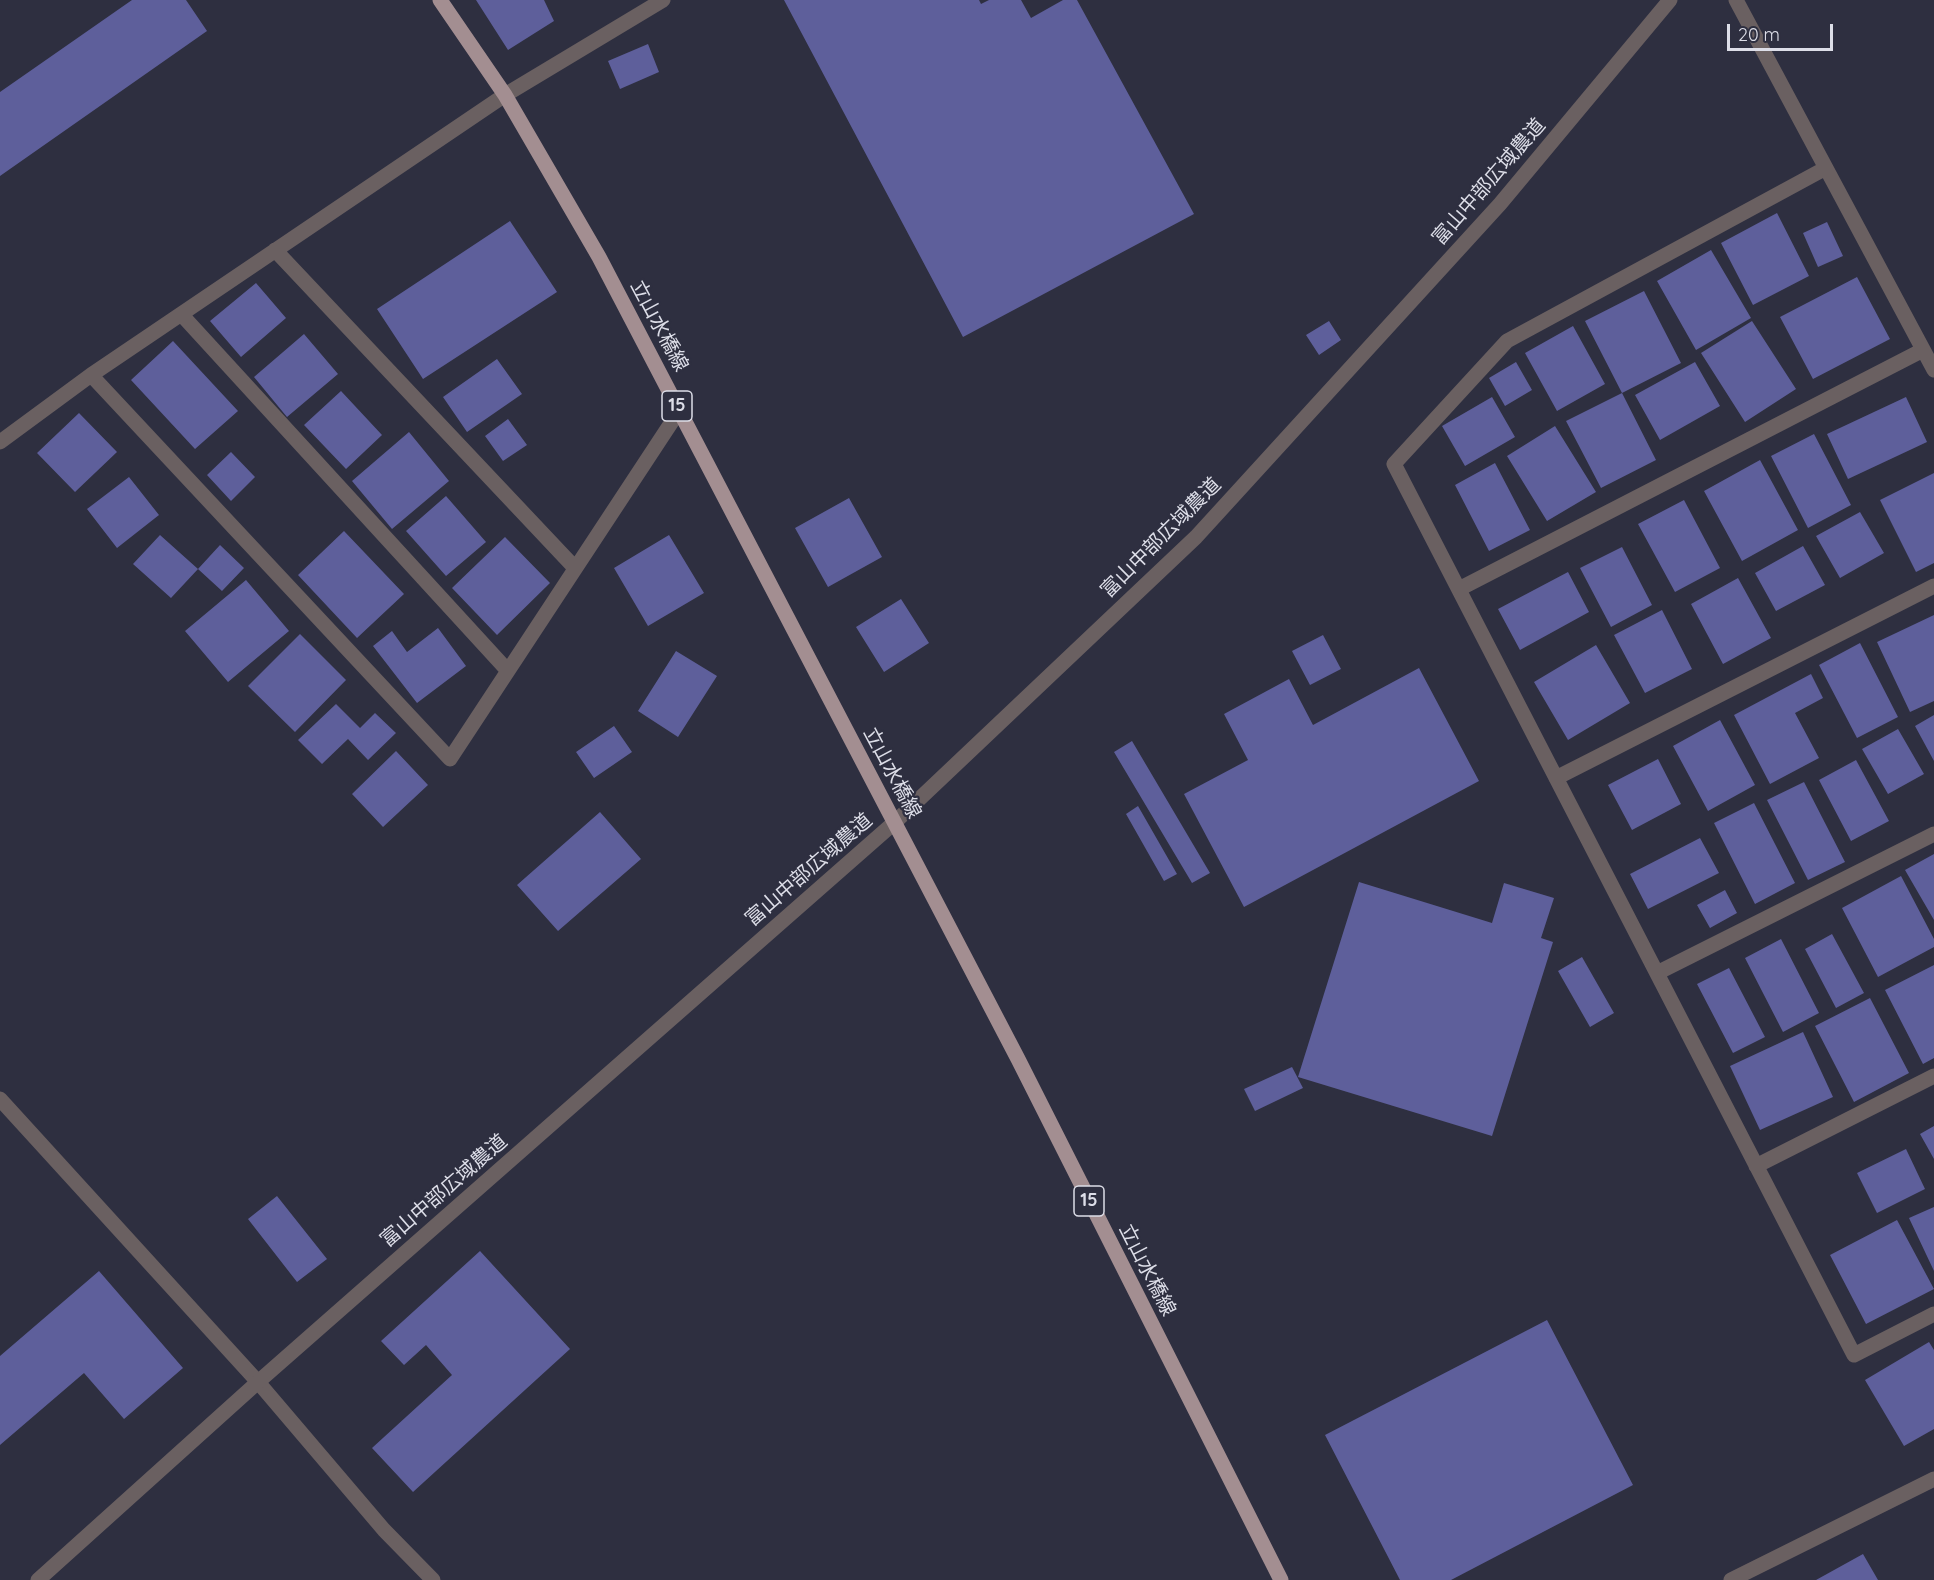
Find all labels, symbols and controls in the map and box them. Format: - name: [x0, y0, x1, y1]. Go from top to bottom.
- scale bar: [1730, 12, 1836, 50]
- text: 20 m: [1738, 23, 1780, 46]
- street label: 富山中部広域農道: [1427, 114, 1551, 250]
- street label: 立山水橋線: [625, 276, 693, 376]
- road number: 15: [662, 391, 692, 421]
- street label: 富山中部広域農道: [1096, 473, 1226, 603]
- street label: 立山水橋線: [858, 723, 926, 823]
- street label: 富山中部広域農道: [741, 808, 877, 932]
- street label: 富山中部広域農道: [376, 1129, 512, 1253]
- road number: 15: [1074, 1186, 1104, 1216]
- street label: 立山水橋線: [1114, 1220, 1180, 1320]

